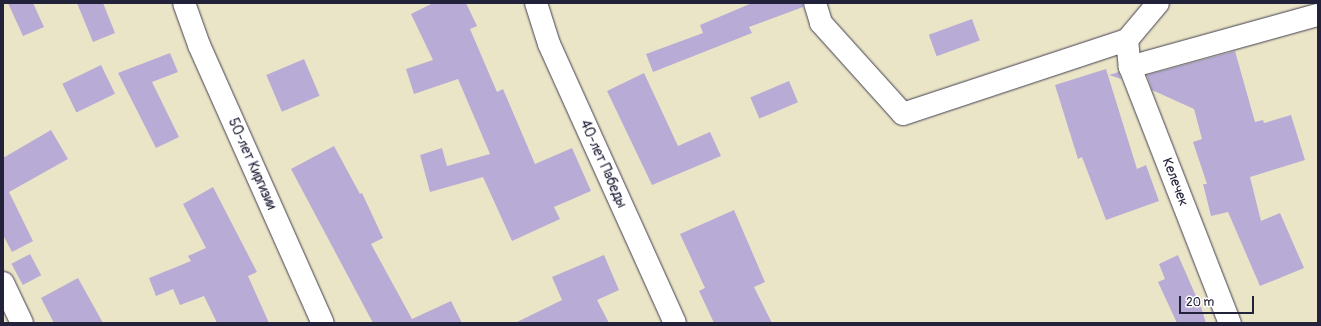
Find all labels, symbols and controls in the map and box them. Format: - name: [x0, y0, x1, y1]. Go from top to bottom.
- street label: 50-лет Киргизии: [224, 116, 280, 212]
- street label: 40-лет Пабеды: [576, 117, 630, 211]
- street label: Келечек: [1158, 155, 1192, 209]
- scale bar: [1181, 288, 1256, 314]
- text: 20 m: [1186, 295, 1214, 310]

